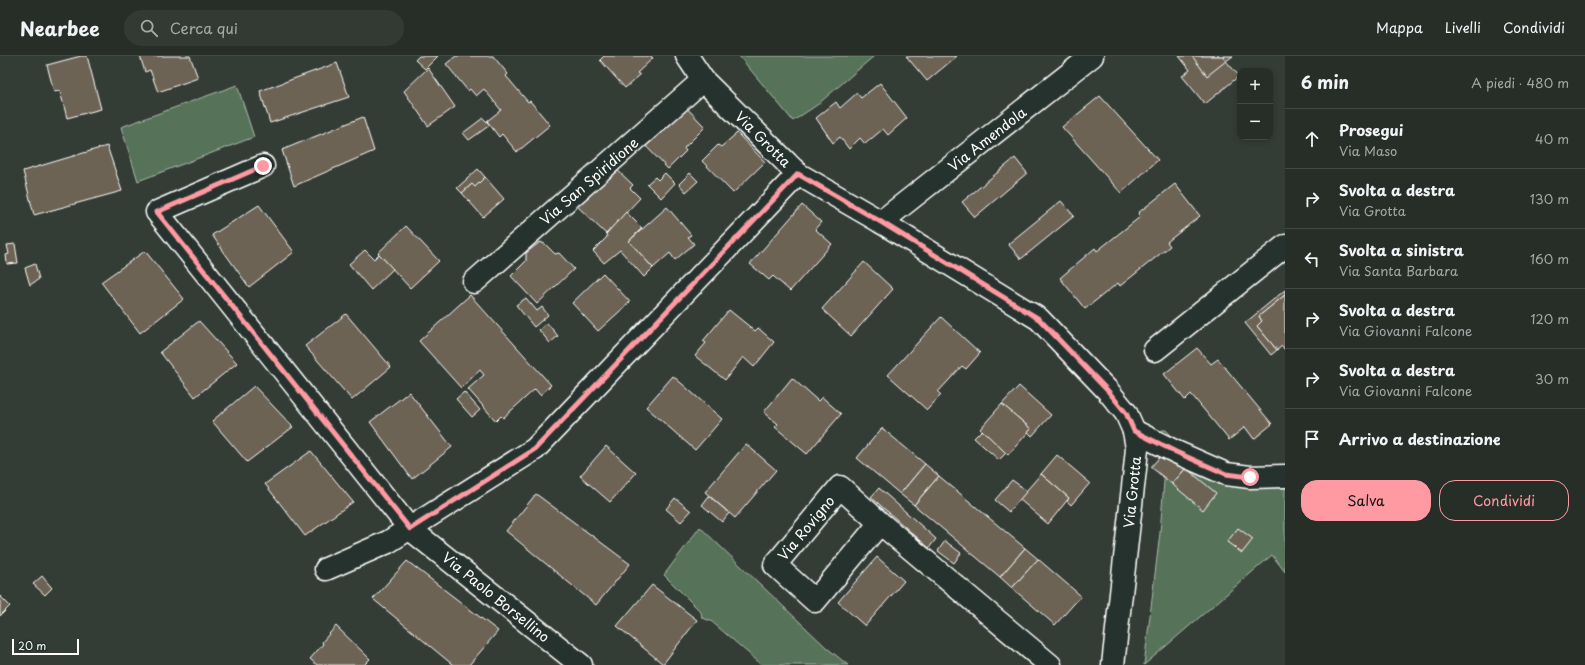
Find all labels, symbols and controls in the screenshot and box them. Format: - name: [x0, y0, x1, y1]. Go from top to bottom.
- search box: [124, 10, 404, 46]
- text: Nearbee: [20, 14, 100, 42]
- text: Cerca qui: [170, 16, 238, 39]
- icon: search: [138, 17, 160, 39]
- text: Mappa: [1376, 17, 1423, 38]
- text: Livelli: [1445, 17, 1481, 38]
- text: Condividi: [1503, 17, 1565, 38]
- map controls: [1237, 68, 1273, 140]
- button: +: [1237, 68, 1273, 104]
- text: 6 min: [1301, 69, 1349, 95]
- text: A piedi · 480 m: [1471, 73, 1569, 92]
- street label: Via Amendola: [943, 102, 1031, 176]
- button: −: [1237, 104, 1273, 140]
- street label: Via Grotta: [730, 106, 796, 172]
- text: Prosegui: [1339, 118, 1403, 141]
- icon: ahead: [1301, 128, 1323, 150]
- text: 40 m: [1535, 129, 1569, 148]
- street label: Via San Spiridione: [535, 132, 643, 230]
- text: Via Maso: [1339, 141, 1397, 160]
- route end: [254, 157, 272, 175]
- text: Svolta a destra: [1339, 178, 1455, 201]
- icon: right: [1301, 188, 1323, 210]
- text: 130 m: [1530, 189, 1569, 208]
- text: Via Grotta: [1339, 201, 1406, 220]
- text: Svolta a sinistra: [1339, 238, 1464, 261]
- icon: left: [1301, 248, 1323, 270]
- text: 160 m: [1530, 249, 1569, 268]
- text: Via Santa Barbara: [1339, 261, 1458, 280]
- text: Svolta a destra: [1339, 298, 1455, 321]
- icon: right: [1301, 308, 1323, 330]
- text: 120 m: [1530, 309, 1569, 328]
- text: Via Giovanni Falcone: [1339, 321, 1472, 340]
- text: Svolta a destra: [1339, 358, 1455, 381]
- icon: right: [1301, 368, 1323, 390]
- text: 30 m: [1535, 369, 1569, 388]
- text: Via Giovanni Falcone: [1339, 381, 1472, 400]
- text: Arrivo a destinazione: [1339, 427, 1501, 450]
- icon: arrive: [1301, 428, 1323, 450]
- street label: Via Grotta: [1118, 455, 1146, 529]
- route start: [1241, 468, 1259, 486]
- button: Salva: [1301, 480, 1431, 521]
- button: Condividi: [1439, 480, 1569, 521]
- street label: Via Rovigno: [773, 491, 840, 565]
- street label: Via Paolo Borsellino: [438, 547, 555, 647]
- scale bar: [12, 637, 79, 656]
- text: 20 m: [18, 637, 46, 654]

